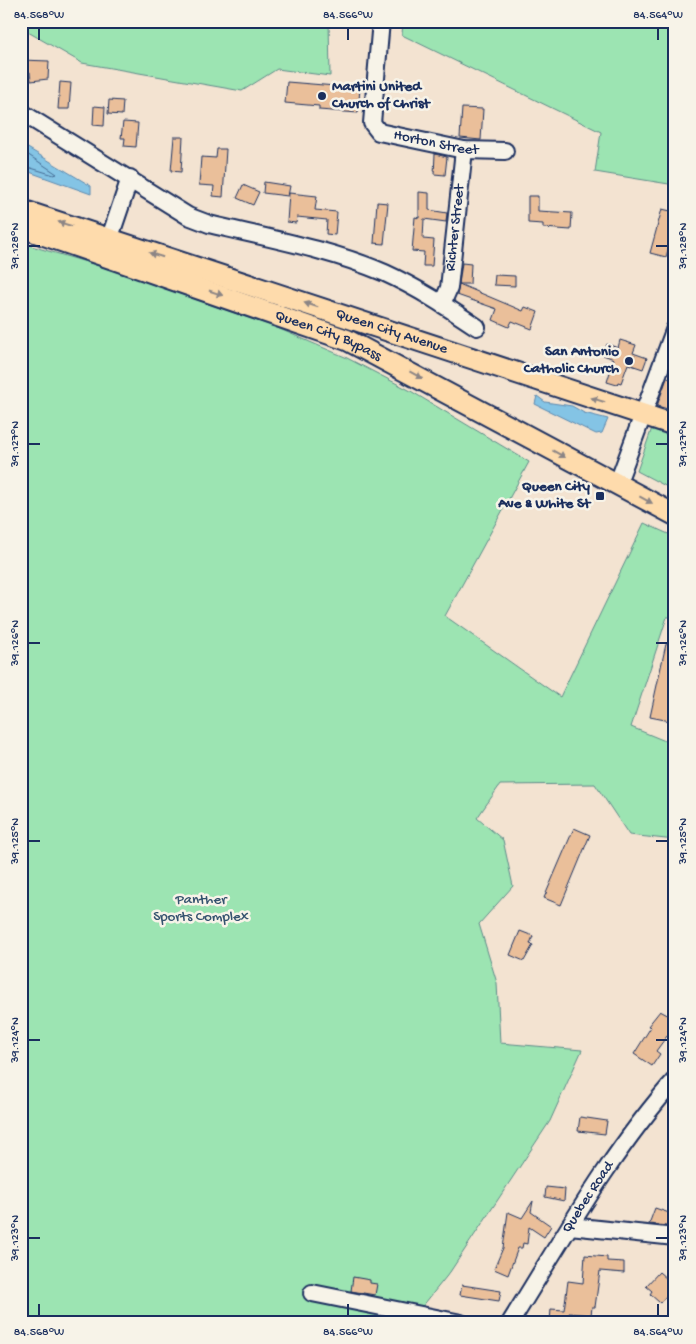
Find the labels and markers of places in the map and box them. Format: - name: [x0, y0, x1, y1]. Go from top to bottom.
- place label: Martini United Church of Christ: [331, 78, 431, 113]
- marker: Martini United Church of Christ: [316, 90, 328, 102]
- place label: San Antonio Catholic Church: [523, 343, 619, 378]
- marker: San Antonio Catholic Church: [623, 355, 635, 367]
- place label: Queen City Ave & White St: [497, 478, 592, 513]
- marker: Queen City Ave & White St: [594, 490, 606, 502]

